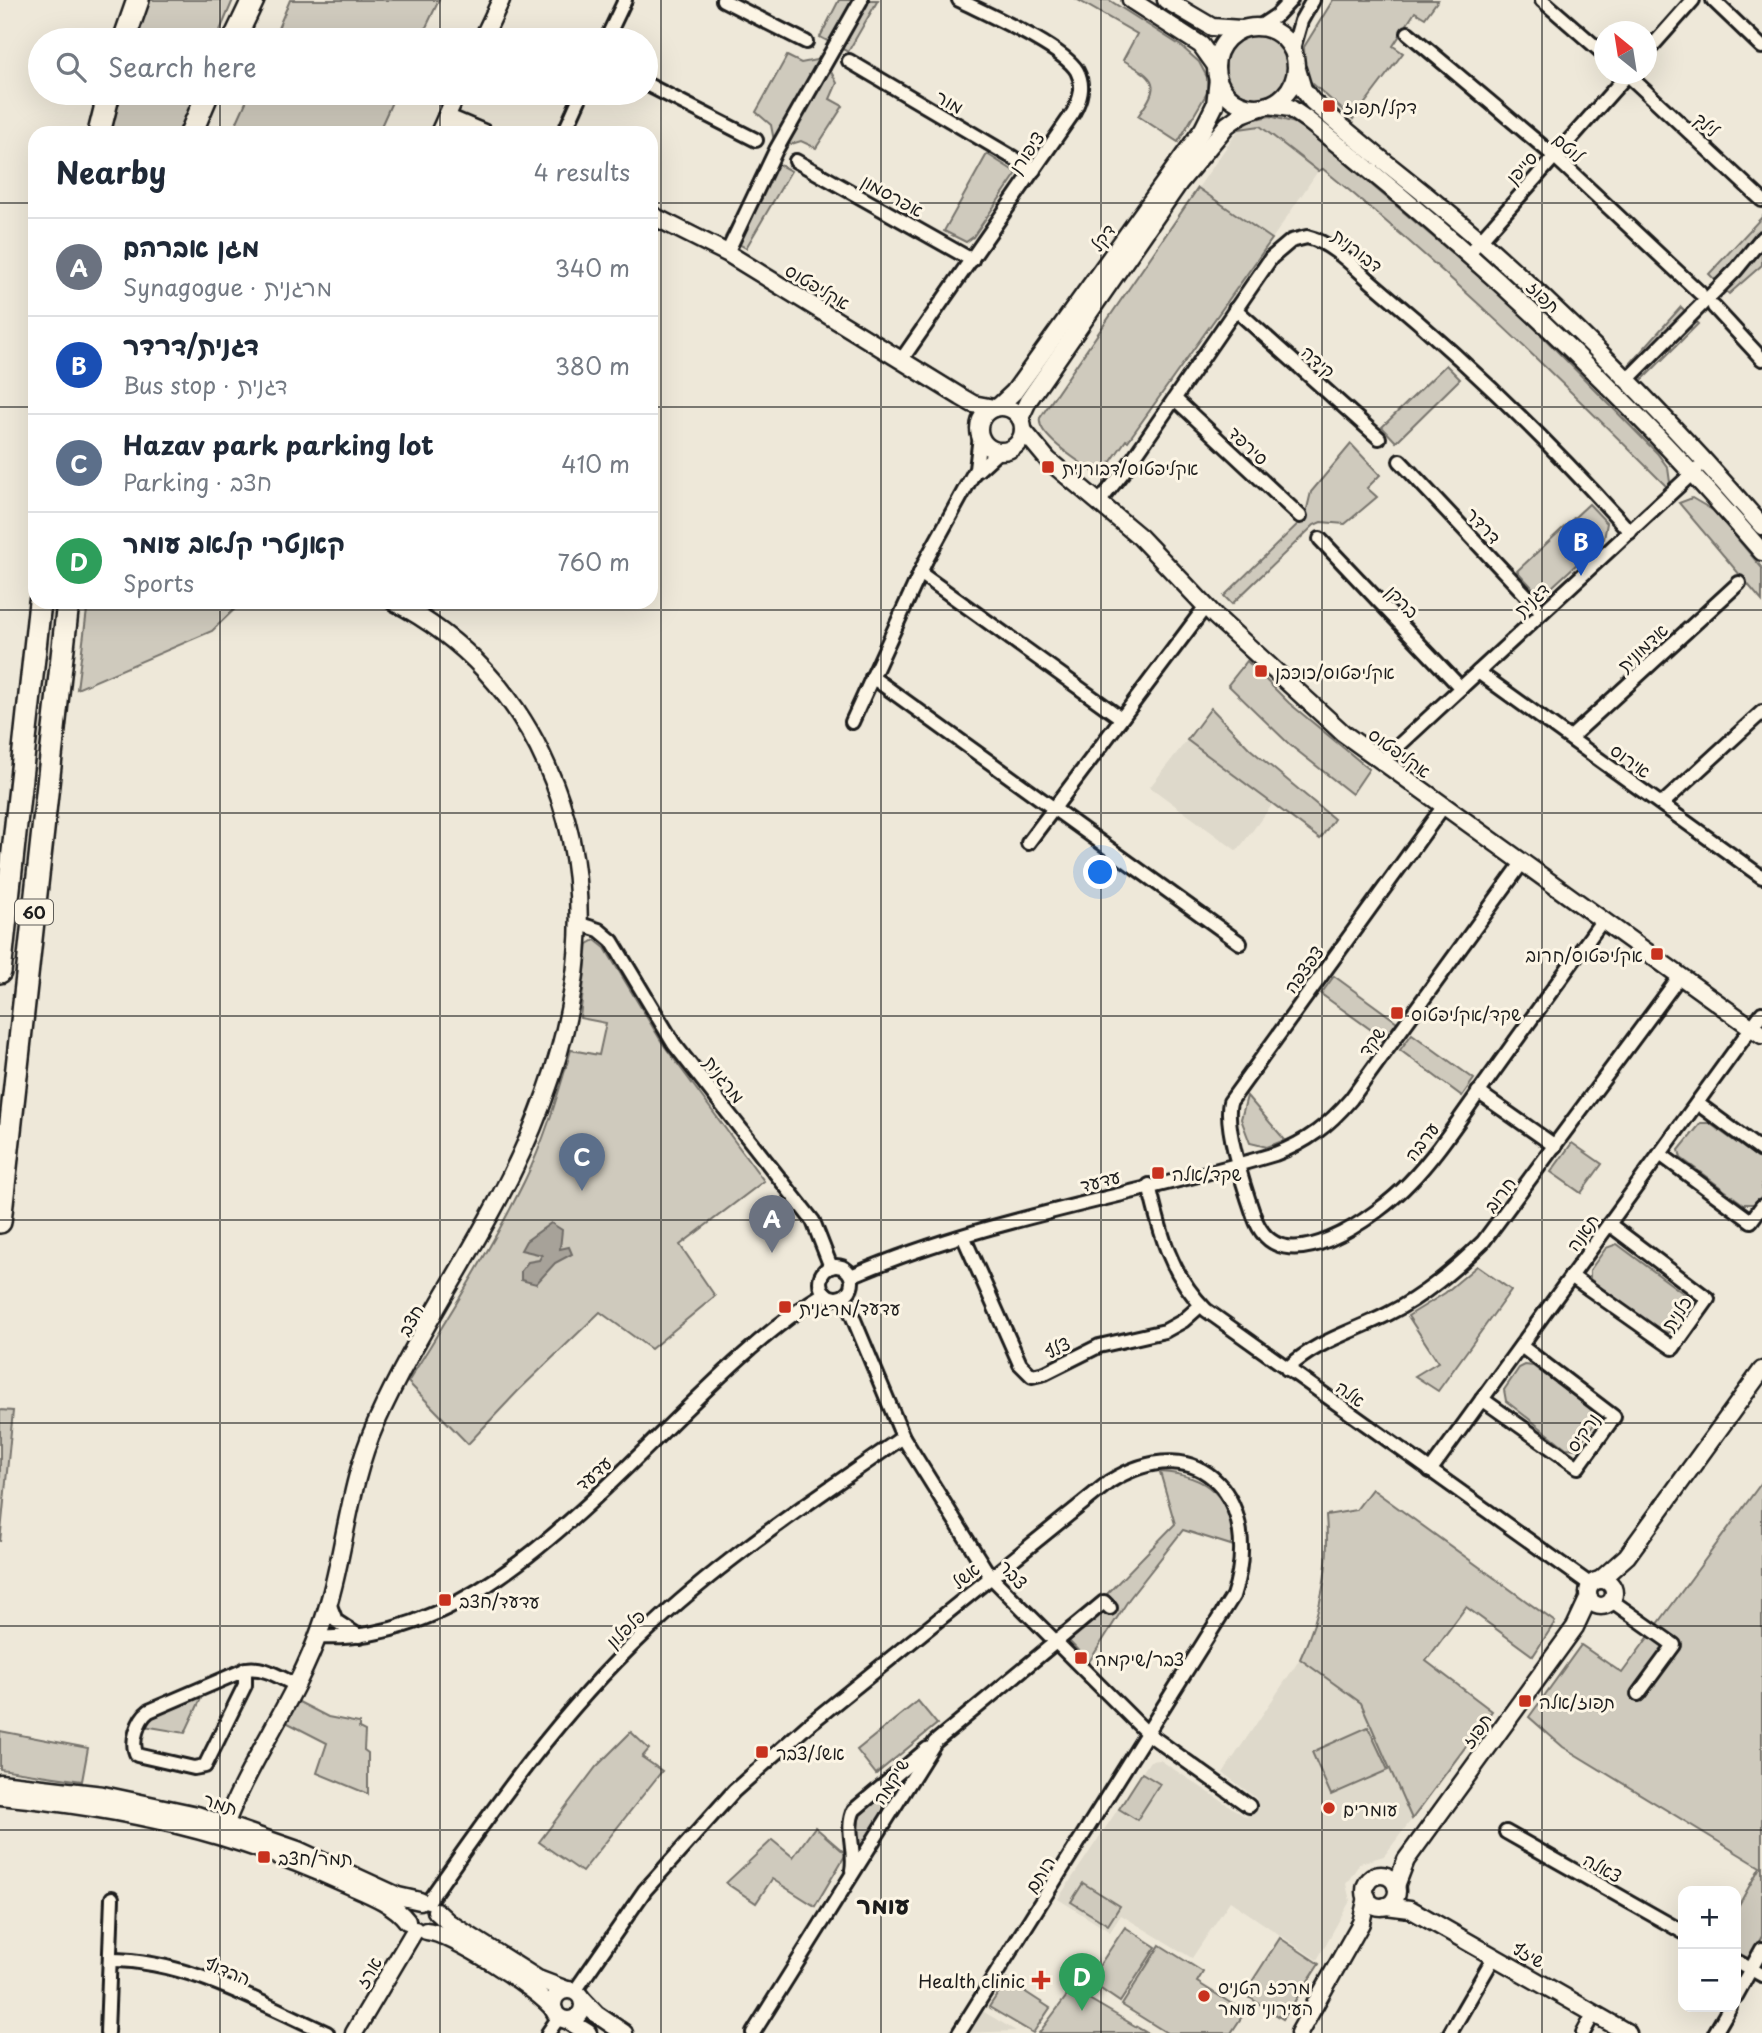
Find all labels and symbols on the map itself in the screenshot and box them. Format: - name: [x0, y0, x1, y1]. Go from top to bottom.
- north arrow: [1594, 21, 1657, 84]
- street label: מור: [931, 82, 969, 120]
- place label: דקל/תפוז: [1343, 93, 1417, 120]
- marker: דקל/תפוז: [1321, 98, 1337, 114]
- street label: לילך: [1688, 105, 1726, 143]
- street label: ציפורן: [1002, 125, 1050, 179]
- street label: לוטם: [1547, 126, 1592, 169]
- street label: סייפן: [1499, 145, 1543, 189]
- street label: אפרסמון: [857, 167, 929, 223]
- street label: דקל: [1083, 217, 1121, 257]
- street label: דבורנית: [1327, 222, 1389, 279]
- street label: אקליפטוס: [781, 256, 855, 316]
- street label: תפוז: [1521, 273, 1567, 319]
- street label: קידה: [1296, 338, 1342, 384]
- street label: סירפד: [1223, 419, 1275, 471]
- place label: אקליפטוס/דבורנית: [1062, 454, 1198, 481]
- marker: אקליפטוס/דבורנית: [1040, 459, 1056, 475]
- street label: דרדר: [1460, 501, 1508, 549]
- pin: B: [1558, 518, 1604, 576]
- street label: דגנית: [1507, 576, 1555, 622]
- street label: ברקן: [1380, 578, 1426, 624]
- street label: אדמונית: [1611, 616, 1674, 678]
- place label: אקליפטוס/כוכבן: [1275, 658, 1395, 685]
- marker: אקליפטוס/כוכבן: [1253, 663, 1269, 679]
- street label: אקליפטוס: [1363, 720, 1437, 784]
- street label: אירוס: [1605, 736, 1657, 784]
- your location: [1083, 855, 1117, 889]
- road number: 60: [15, 900, 53, 924]
- street label: צפצפה: [1276, 940, 1330, 998]
- place label: אקליפטוס/חרוב: [1525, 941, 1643, 968]
- marker: אקליפטוס/חרוב: [1649, 946, 1665, 962]
- place label: שקד/אקליפטוס: [1411, 1000, 1521, 1027]
- marker: שקד/אקליפטוס: [1389, 1005, 1405, 1021]
- street label: שקד: [1351, 1020, 1391, 1062]
- street label: מרגנית: [698, 1050, 752, 1108]
- street label: ערבה: [1397, 1116, 1445, 1166]
- pin: C: [559, 1133, 605, 1191]
- place label: שקד/אלה: [1172, 1160, 1242, 1187]
- street label: עדעד: [1077, 1162, 1123, 1198]
- marker: שקד/אלה: [1150, 1165, 1166, 1181]
- street label: חרוב: [1476, 1170, 1522, 1218]
- pin: A: [749, 1195, 795, 1253]
- street label: תאנה: [1559, 1207, 1605, 1257]
- street label: כלנית: [1654, 1290, 1698, 1336]
- place label: עדעד/מרגנית: [799, 1294, 900, 1321]
- street label: חצב: [390, 1299, 430, 1341]
- marker: עדעד/מרגנית: [777, 1299, 793, 1315]
- street label: צלף: [1039, 1329, 1075, 1365]
- street label: אלה: [1331, 1373, 1371, 1413]
- street label: נרקיס: [1559, 1407, 1605, 1457]
- street label: עדעד: [569, 1449, 617, 1497]
- street label: צבר: [993, 1553, 1035, 1595]
- street label: אשל: [945, 1555, 985, 1595]
- place label: עדעד/חצב: [459, 1587, 540, 1614]
- marker: עדעד/חצב: [437, 1592, 453, 1608]
- street label: פלפלון: [599, 1602, 651, 1654]
- place label: צבר/שיקמה: [1095, 1645, 1184, 1672]
- marker: צבר/שיקמה: [1073, 1650, 1089, 1666]
- place label: תפוז/אלה: [1539, 1688, 1615, 1715]
- marker: תפוז/אלה: [1517, 1693, 1533, 1709]
- street label: תפוז: [1454, 1707, 1498, 1753]
- place label: אשל/צבר: [776, 1739, 844, 1766]
- marker: אשל/צבר: [754, 1744, 770, 1760]
- street label: שיקמה: [865, 1752, 915, 1810]
- street label: תמר: [200, 1785, 242, 1821]
- place label: עומרים: [1343, 1795, 1397, 1822]
- marker: עומרים: [1321, 1800, 1337, 1816]
- place label: תמר/חצב: [278, 1844, 353, 1871]
- street label: צאלה: [1579, 1845, 1627, 1889]
- marker: תמר/חצב: [256, 1849, 272, 1865]
- street label: רותם: [1017, 1850, 1061, 1898]
- district label: עומר: [857, 1886, 910, 1922]
- street label: שיזף: [1508, 1934, 1550, 1974]
- street label: הרדוף: [201, 1949, 255, 1991]
- street label: ארז: [348, 1951, 388, 1993]
- pin: D: [1059, 1953, 1105, 2011]
- place label: Health clinic: [918, 1967, 1025, 1994]
- marker: Health clinic: [1031, 1970, 1051, 1990]
- place label: מרכז הטניס העירוני עומר: [1218, 1973, 1313, 2021]
- marker: מרכז הטניס העירוני עומר: [1196, 1988, 1212, 2004]

